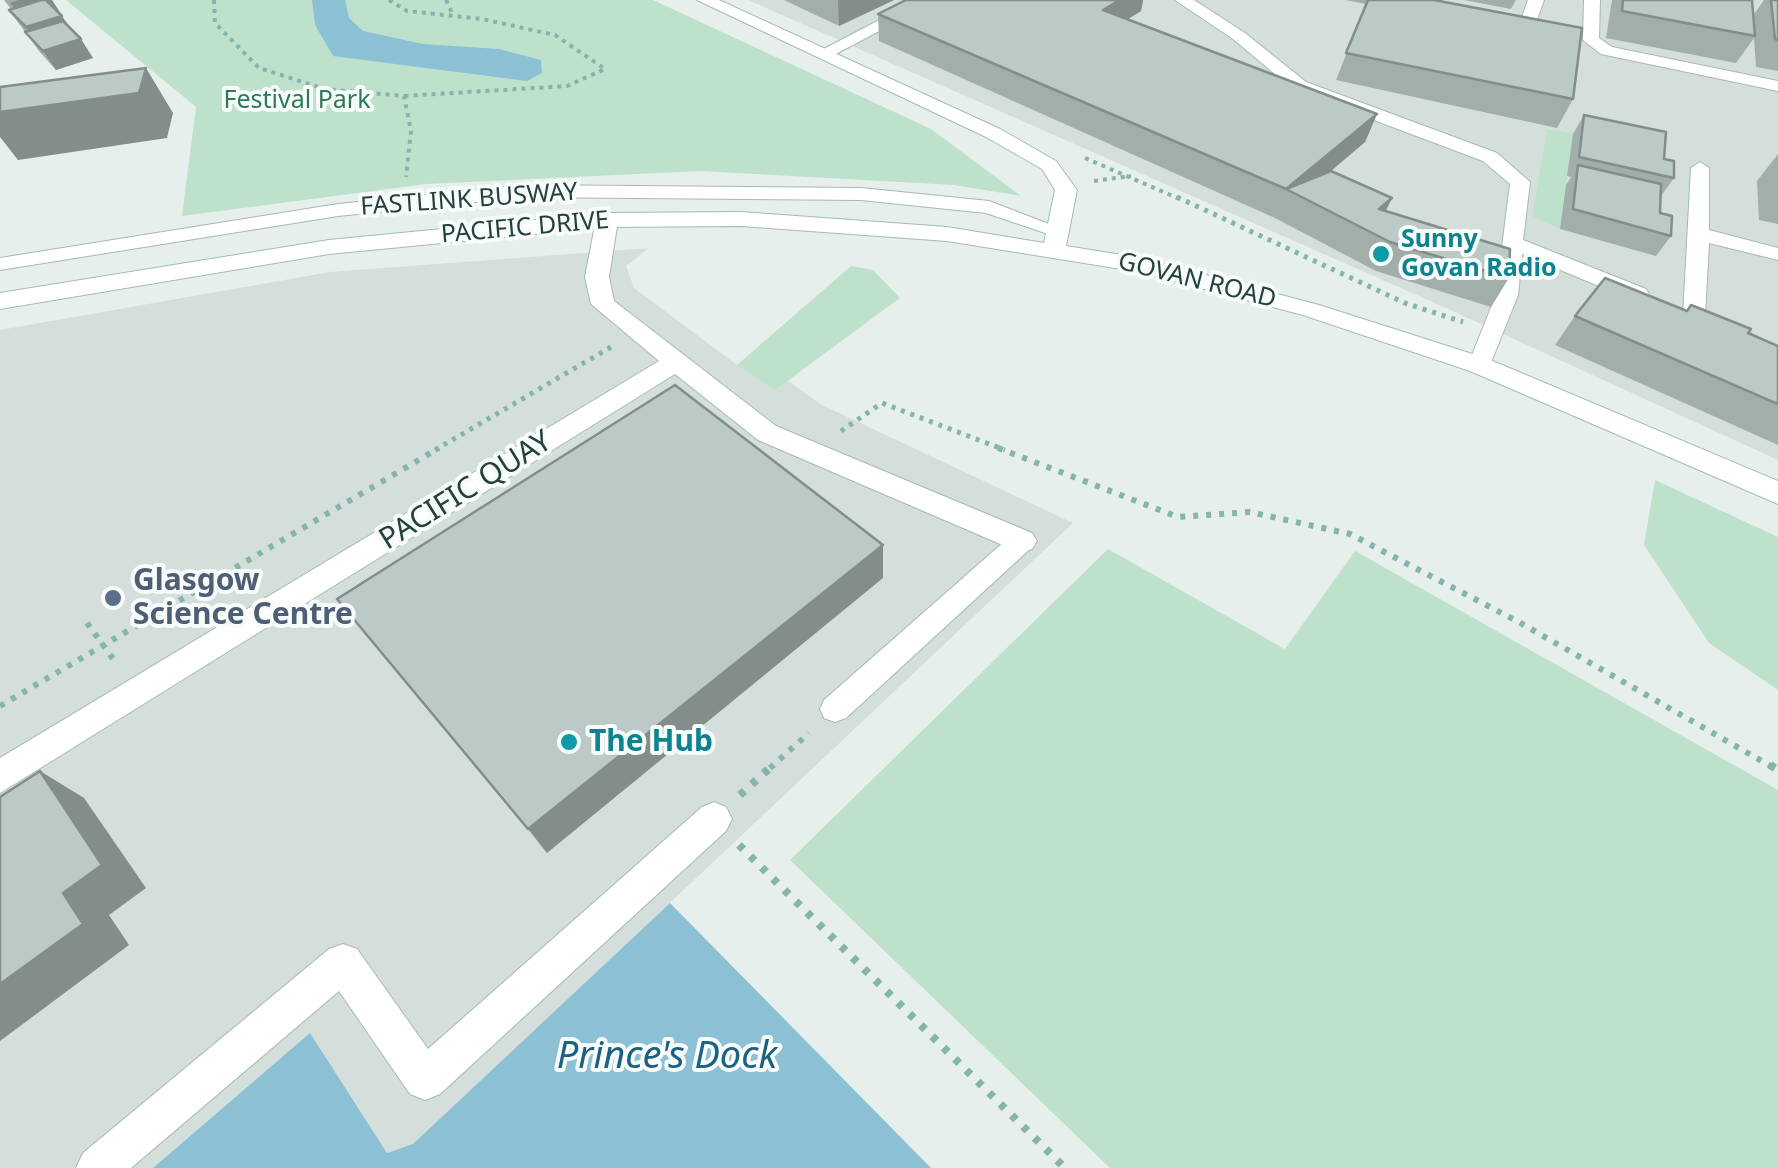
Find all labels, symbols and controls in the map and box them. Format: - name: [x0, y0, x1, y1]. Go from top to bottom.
- park label: Festival Park: [223, 86, 371, 116]
- street label: FASTLINK BUSWAY: [359, 177, 579, 223]
- street label: PACIFIC DRIVE: [440, 206, 610, 250]
- place label: Sunny Govan Radio: [1401, 225, 1556, 284]
- marker: Sunny Govan Radio: [1370, 243, 1392, 265]
- street label: GOVAN ROAD: [1115, 247, 1279, 315]
- street label: PACIFIC QUAY: [373, 424, 559, 558]
- place label: Glasgow Science Centre: [133, 563, 353, 634]
- marker: Glasgow Science Centre: [102, 587, 124, 609]
- place label: The Hub: [589, 724, 713, 760]
- marker: The Hub: [558, 731, 580, 753]
- water label: Prince's Dock: [557, 1034, 777, 1080]

